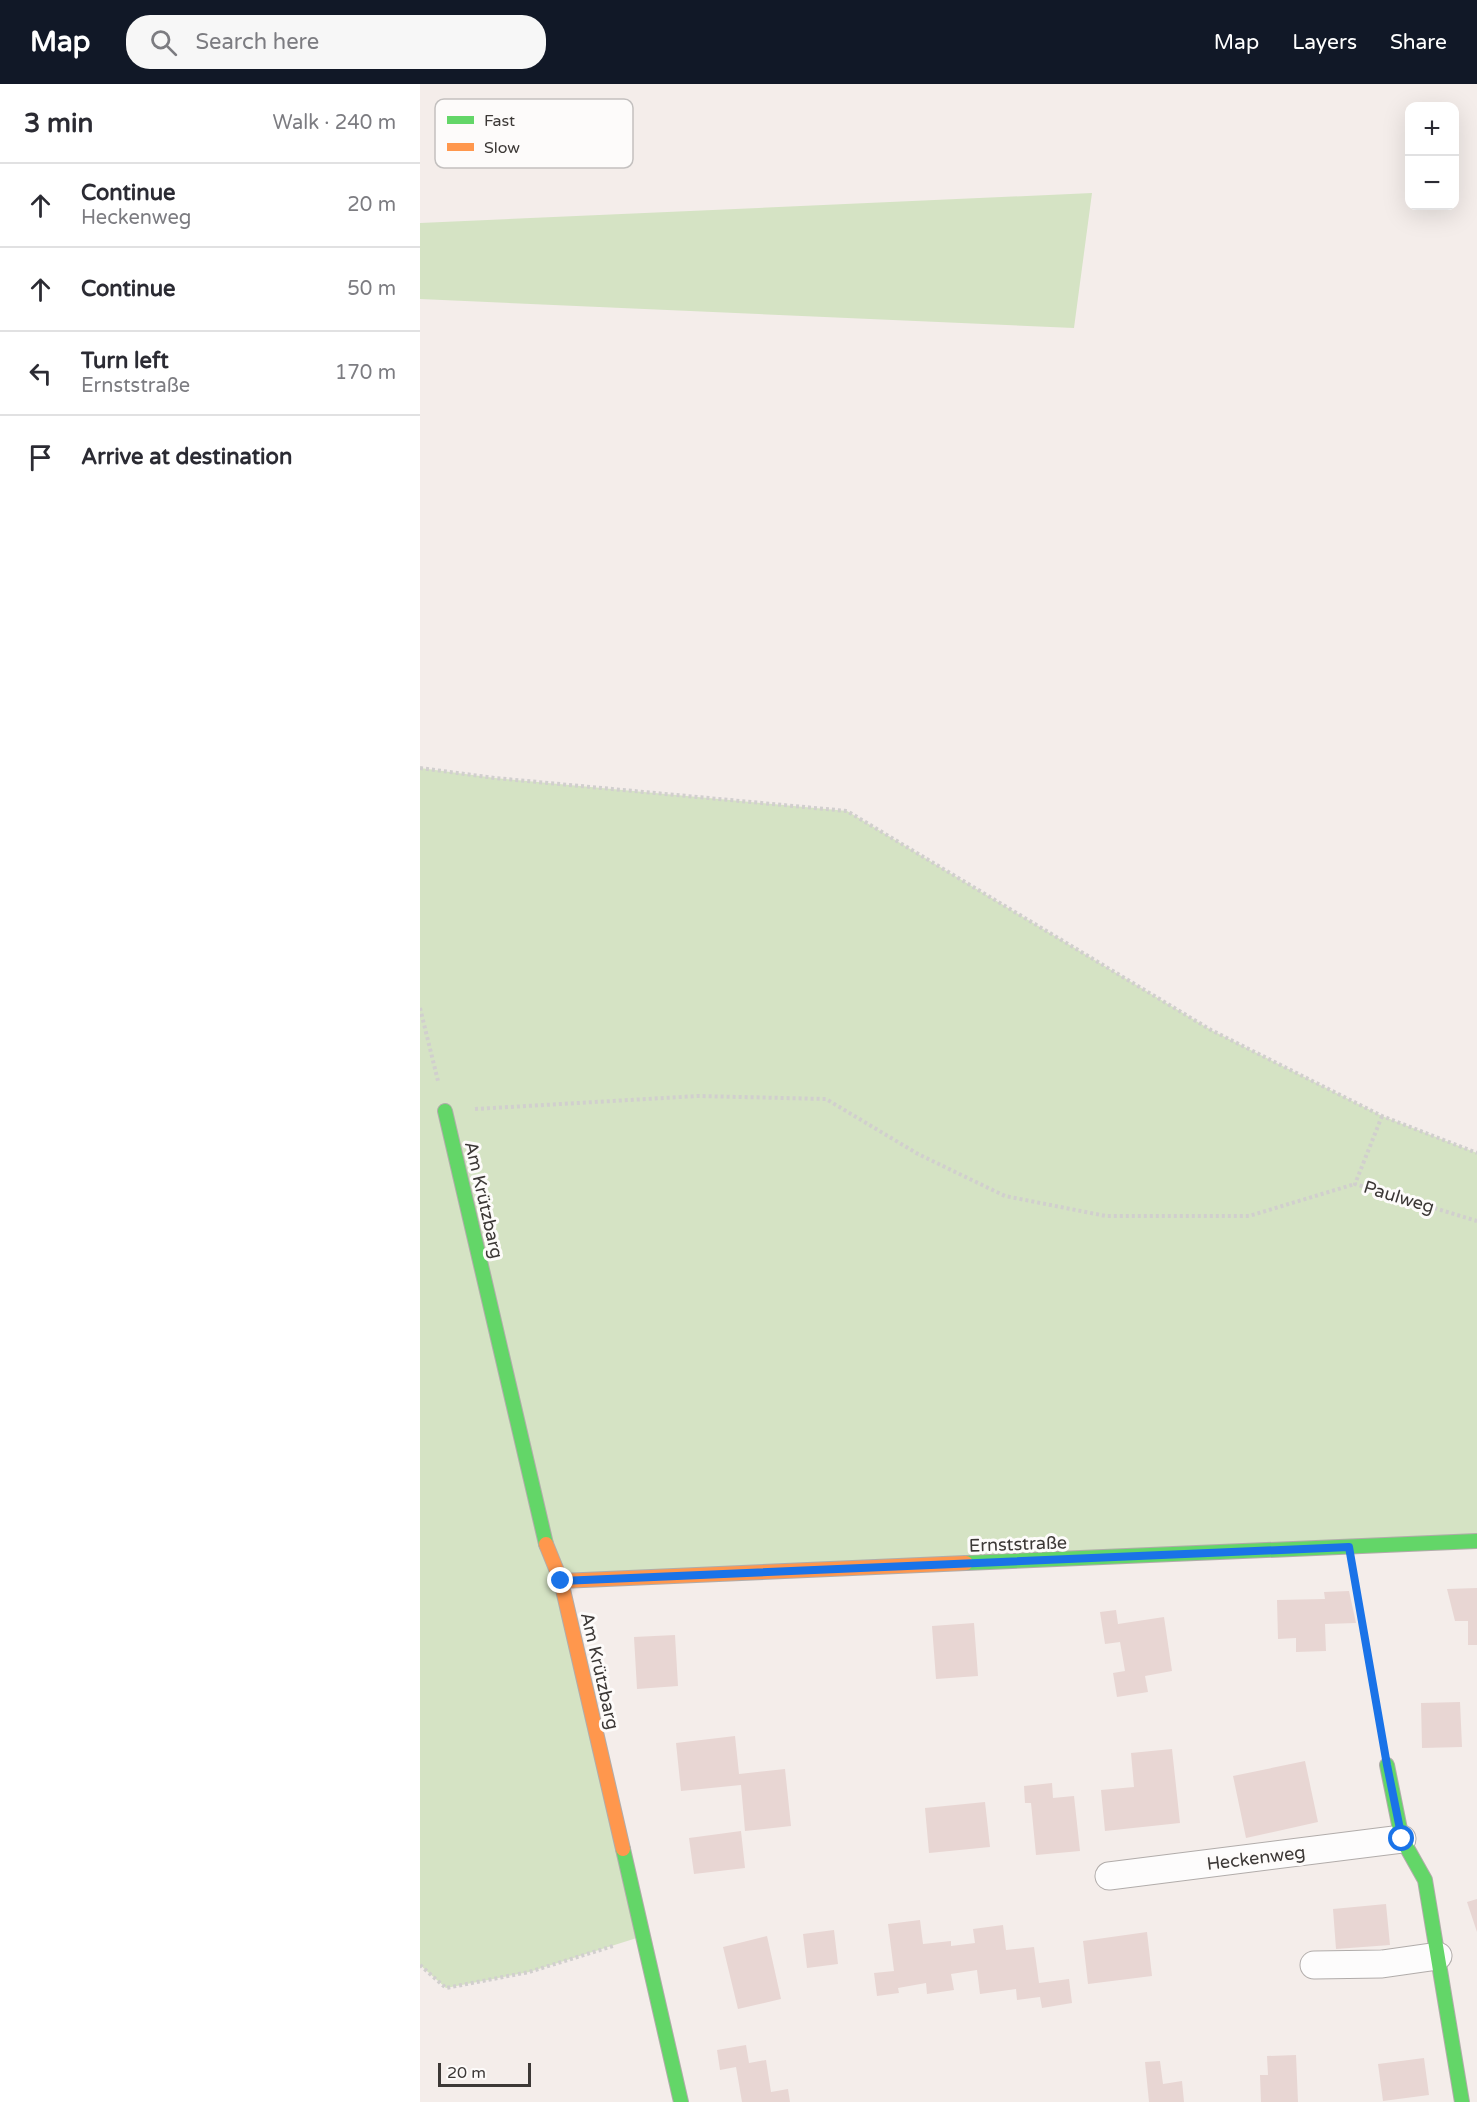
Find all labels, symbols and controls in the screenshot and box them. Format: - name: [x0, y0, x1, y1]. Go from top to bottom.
- search box: [126, 15, 546, 69]
- text: Map: [30, 25, 90, 59]
- icon: search: [147, 26, 180, 59]
- text: Search here: [195, 29, 319, 55]
- text: Map: [1214, 30, 1259, 55]
- text: Layers: [1292, 30, 1357, 55]
- text: Share: [1390, 30, 1447, 55]
- legend: [435, 99, 633, 168]
- map controls: [1405, 102, 1459, 210]
- button: +: [1405, 102, 1459, 156]
- text: 3 min: [24, 108, 93, 139]
- text: Walk · 240 m: [273, 111, 396, 135]
- text: Fast: [484, 111, 515, 131]
- text: Slow: [484, 138, 520, 158]
- button: −: [1405, 156, 1459, 210]
- text: Continue: [81, 180, 176, 206]
- icon: ahead: [24, 189, 57, 222]
- text: 20 m: [347, 193, 396, 217]
- text: Heckenweg: [81, 206, 191, 230]
- icon: ahead: [24, 273, 57, 306]
- text: Continue: [81, 276, 176, 302]
- text: 50 m: [347, 277, 396, 301]
- text: Turn left: [81, 348, 169, 374]
- icon: left: [24, 357, 57, 390]
- text: 170 m: [335, 361, 396, 385]
- text: Ernststraße: [81, 374, 190, 398]
- icon: arrive: [24, 441, 57, 474]
- text: Arrive at destination: [81, 444, 292, 470]
- street label: Am Krützbarg: [460, 1139, 508, 1261]
- street label: Paulweg: [1361, 1176, 1437, 1218]
- street label: Ernststraße: [969, 1531, 1067, 1557]
- route end: [547, 1567, 573, 1593]
- street label: Am Krützbarg: [576, 1610, 624, 1732]
- route start: [1388, 1825, 1414, 1851]
- street label: Heckenweg: [1205, 1841, 1307, 1875]
- scale bar: [438, 2060, 531, 2088]
- text: 20 m: [447, 2063, 486, 2083]

